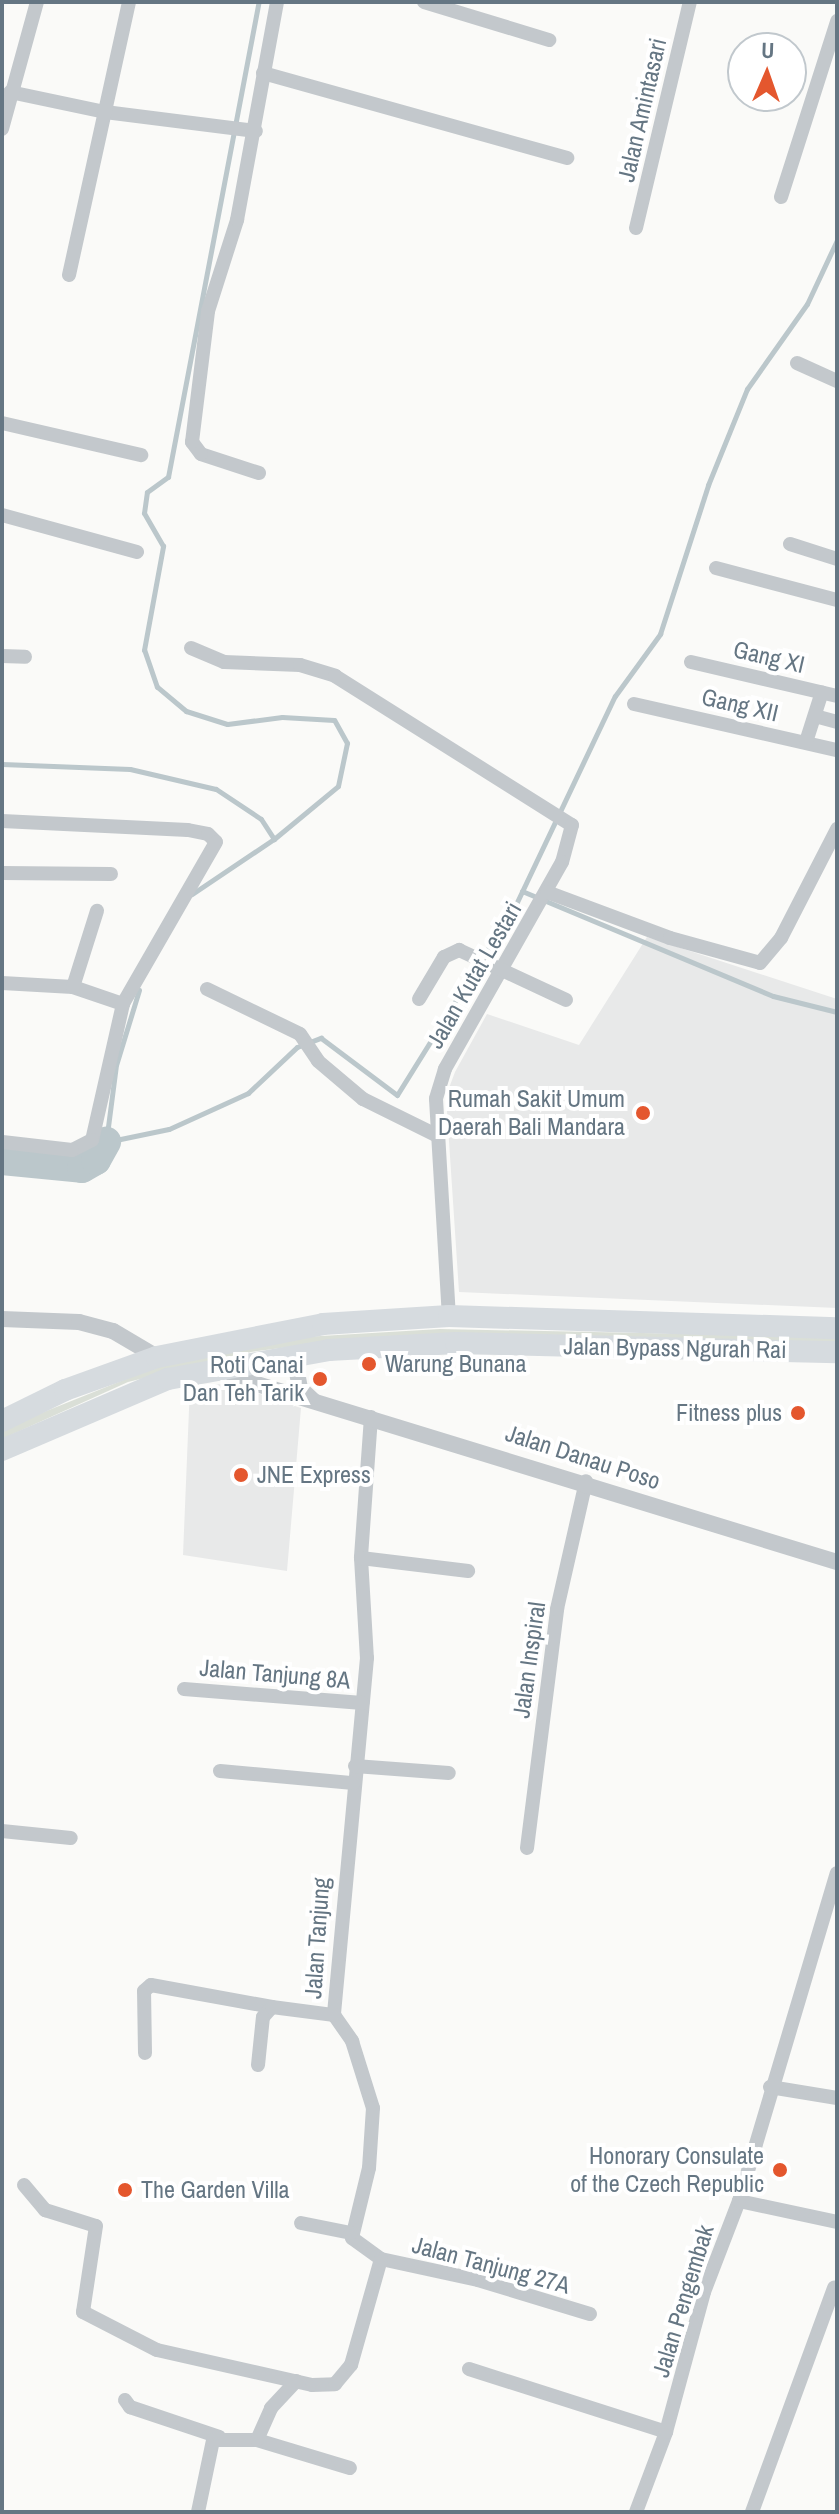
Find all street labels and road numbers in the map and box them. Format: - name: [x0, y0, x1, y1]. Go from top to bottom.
- street label: Jalan Amintasari: [611, 35, 673, 185]
- street label: Gang XI: [731, 635, 807, 679]
- street label: Gang XII: [699, 682, 781, 728]
- street label: Jalan Kutat Lestari: [421, 897, 527, 1053]
- street label: Jalan Bypass Ngurah Rai: [563, 1332, 787, 1364]
- street label: Jalan Danau Poso: [502, 1418, 664, 1496]
- street label: Jalan Inspiral: [507, 1600, 551, 1720]
- street label: Jalan Tanjung 8A: [198, 1653, 352, 1695]
- street label: Jalan Tanjung: [298, 1876, 336, 2000]
- street label: Jalan Pengembak: [646, 2221, 720, 2381]
- street label: Jalan Tanjung 27A: [409, 2230, 573, 2300]

